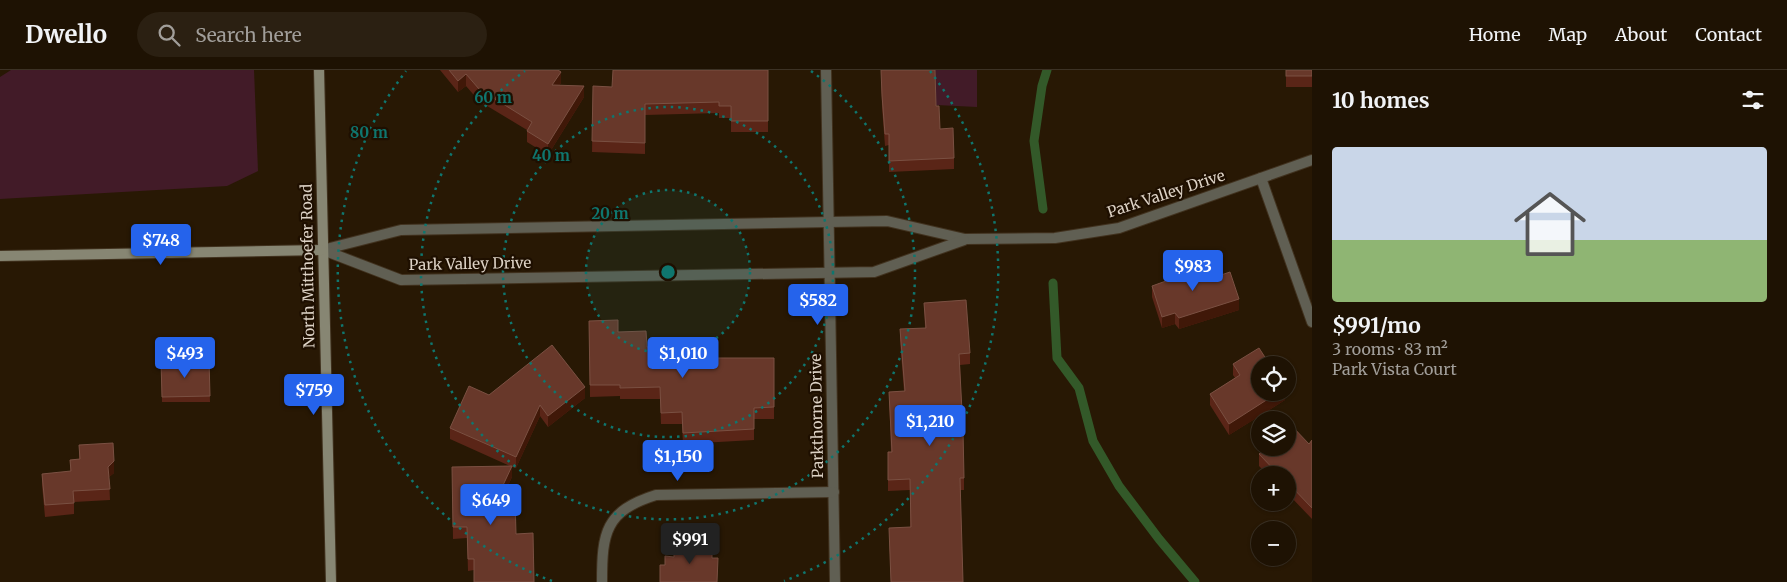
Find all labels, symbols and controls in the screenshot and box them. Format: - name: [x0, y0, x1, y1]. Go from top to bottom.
- search box: [137, 12, 487, 57]
- text: Dwello: [25, 19, 107, 50]
- icon: search: [155, 21, 183, 49]
- text: Search here: [195, 23, 302, 47]
- text: Home: [1469, 23, 1521, 46]
- text: Map: [1549, 23, 1587, 46]
- text: About: [1615, 23, 1667, 46]
- text: Contact: [1695, 23, 1762, 46]
- icon: filters: [1739, 86, 1767, 114]
- text: 10 homes: [1332, 87, 1430, 114]
- text: 60 m: [474, 88, 512, 107]
- text: 80 m: [350, 123, 388, 142]
- text: 40 m: [532, 146, 570, 165]
- street label: Park Valley Drive: [1105, 165, 1227, 222]
- icon: home: [1505, 179, 1595, 269]
- street label: North Mitthoefer Road: [297, 184, 318, 348]
- text: 20 m: [591, 204, 629, 223]
- pin: $748: [131, 224, 191, 266]
- text: $748: [142, 230, 180, 250]
- pin: $983: [1163, 250, 1223, 292]
- street label: Park Valley Drive: [409, 253, 532, 274]
- text: $983: [1174, 256, 1212, 276]
- centre of rings: [659, 263, 677, 281]
- pin: $582: [788, 284, 848, 326]
- text: $582: [799, 290, 837, 310]
- text: $991/mo: [1332, 312, 1421, 339]
- pin: $493: [155, 336, 215, 379]
- pin: $1,010: [642, 336, 724, 379]
- text: 3 rooms · 83 m²: [1332, 339, 1448, 359]
- text: $493: [166, 343, 204, 363]
- text: $1,010: [658, 343, 708, 363]
- street label: Parkthorne Drive: [806, 353, 827, 479]
- map controls: [1251, 356, 1296, 566]
- button: locate: [1251, 356, 1296, 401]
- text: Park Vista Court: [1332, 359, 1457, 379]
- pin: $759: [284, 374, 344, 416]
- text: $759: [295, 380, 333, 400]
- pin: $1,210: [889, 404, 971, 447]
- text: $1,210: [906, 411, 954, 431]
- button: layers: [1251, 411, 1296, 456]
- pin: $1,150: [637, 440, 719, 482]
- text: $1,150: [654, 446, 702, 466]
- button: +: [1251, 466, 1296, 511]
- pin: $649: [461, 484, 521, 526]
- text: $649: [471, 490, 511, 510]
- button: −: [1251, 521, 1296, 566]
- pin: $991: [660, 522, 720, 565]
- text: $991: [672, 529, 708, 549]

